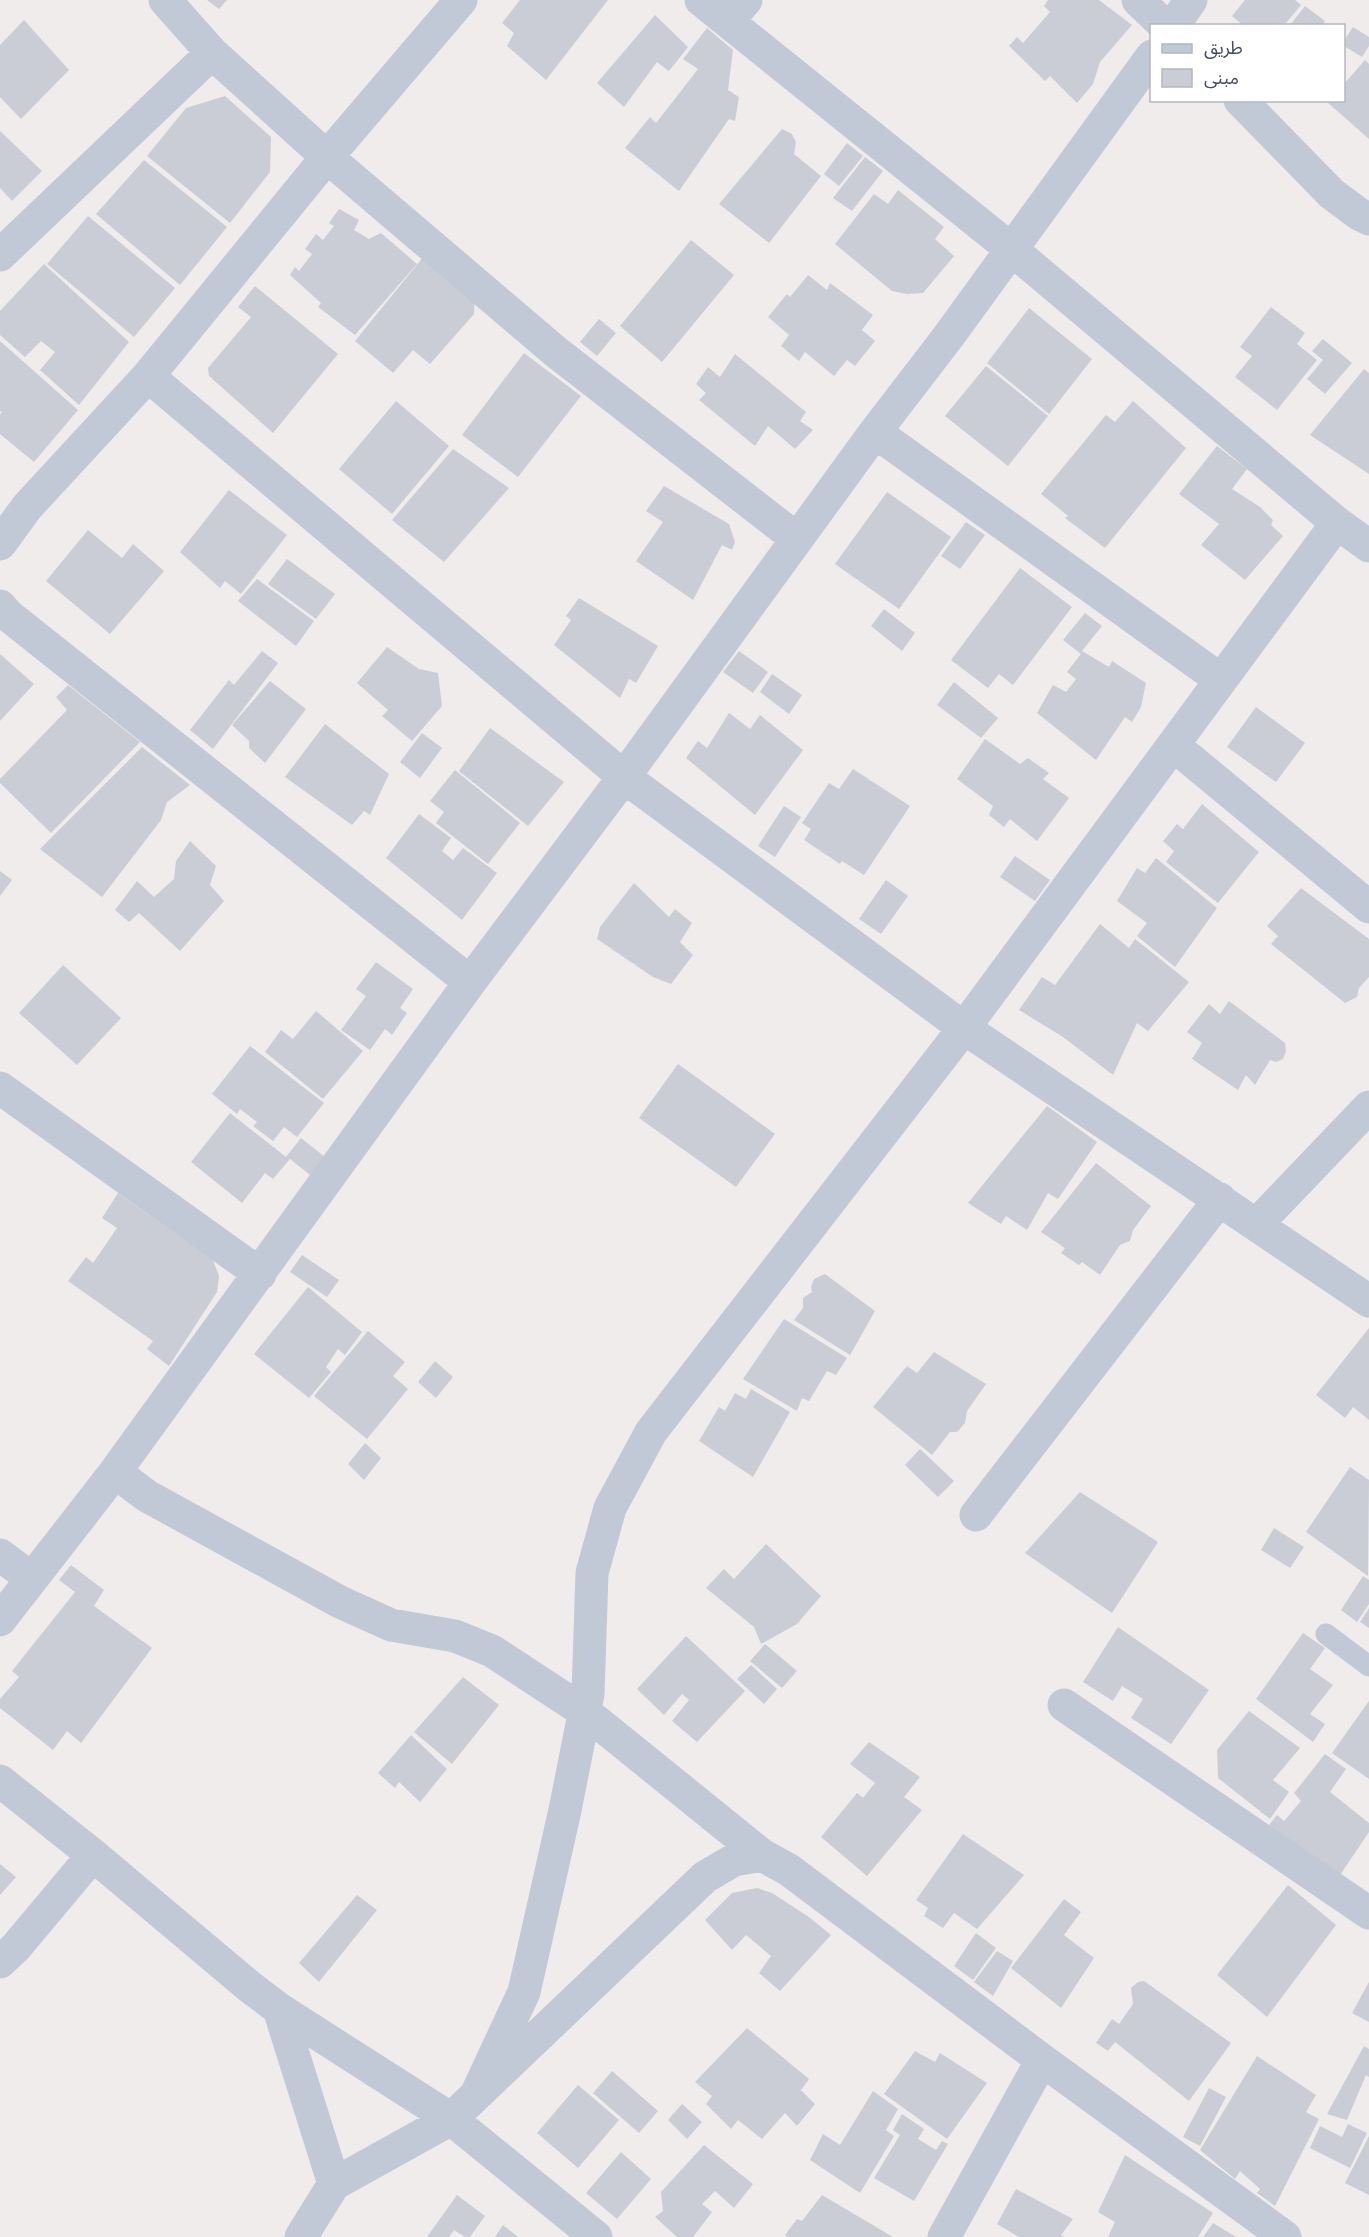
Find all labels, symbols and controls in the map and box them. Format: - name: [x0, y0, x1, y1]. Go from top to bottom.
- legend: [1150, 24, 1345, 102]
- text: طريق: [1204, 37, 1243, 59]
- text: مبنى: [1204, 67, 1239, 89]

